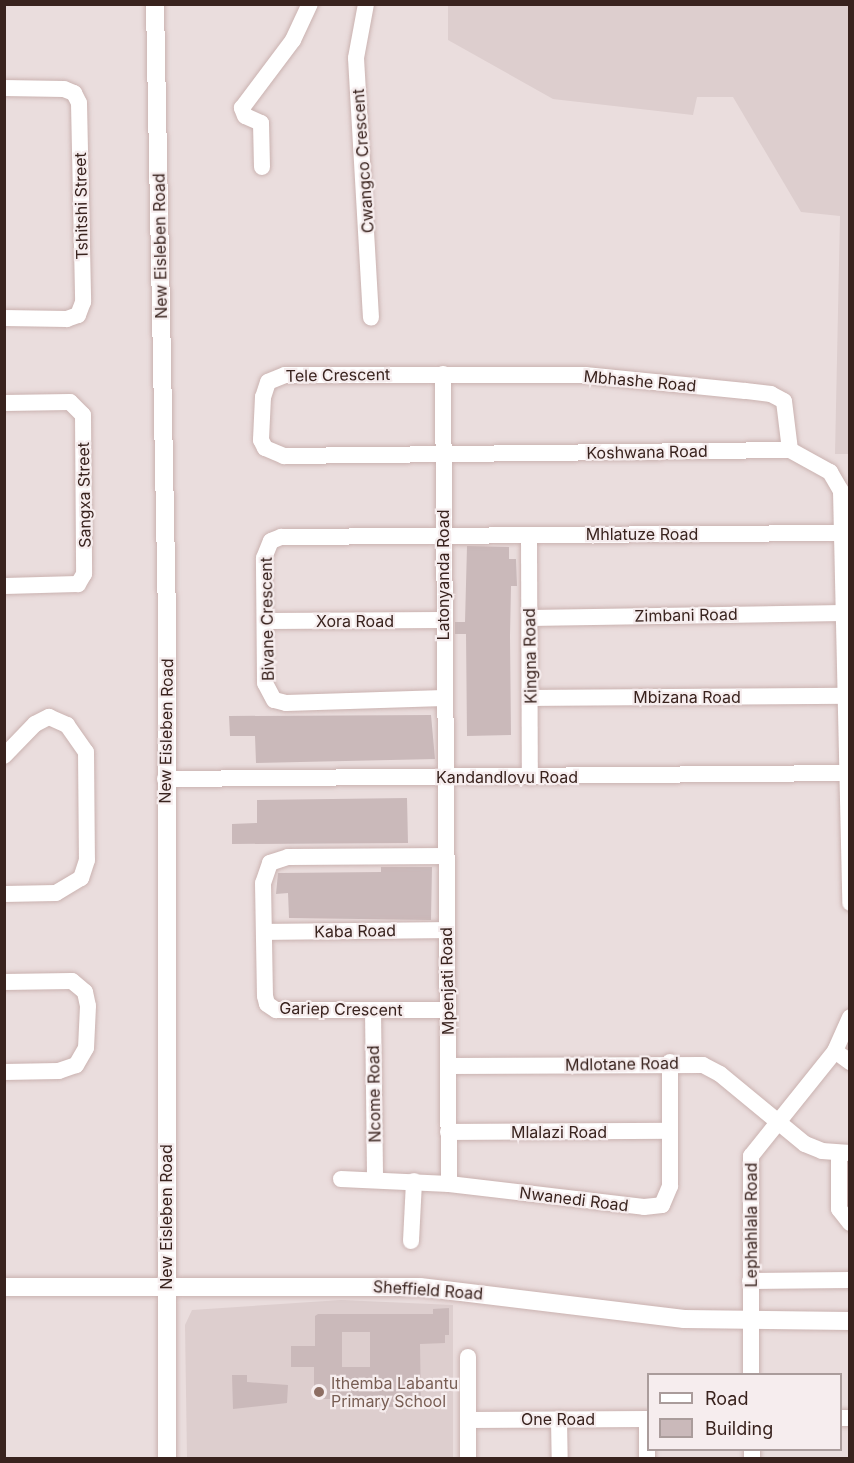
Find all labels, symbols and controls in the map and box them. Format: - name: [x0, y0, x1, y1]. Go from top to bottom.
- street label: Cwangco Crescent: [348, 88, 378, 234]
- street label: Tshitshi Street: [70, 152, 92, 260]
- street label: New Eisleben Road: [149, 173, 171, 319]
- street label: Tele Crescent: [286, 364, 390, 386]
- street label: Mbhashe Road: [583, 367, 697, 395]
- street label: Koshwana Road: [586, 441, 708, 463]
- street label: Sangxa Street: [73, 442, 95, 548]
- street label: Latonyanda Road: [433, 509, 453, 641]
- street label: Mhlatuze Road: [586, 524, 698, 544]
- street label: Bivane Crescent: [256, 557, 278, 681]
- street label: Zimbani Road: [634, 604, 738, 626]
- street label: Kingna Road: [520, 608, 540, 704]
- street label: Xora Road: [316, 611, 394, 631]
- street label: New Eisleben Road: [155, 658, 177, 804]
- street label: Mbizana Road: [633, 687, 741, 707]
- street label: Kandandlovu Road: [436, 767, 578, 787]
- street label: Kaba Road: [314, 921, 396, 941]
- street label: Mpenjati Road: [436, 927, 458, 1035]
- street label: Gariep Crescent: [279, 998, 403, 1020]
- street label: Ncome Road: [364, 1045, 384, 1143]
- street label: Mdlotane Road: [565, 1053, 679, 1075]
- street label: Mlalazi Road: [511, 1122, 607, 1142]
- street label: New Eisleben Road: [156, 1144, 176, 1290]
- street label: Lephahlala Road: [741, 1163, 761, 1287]
- street label: Nwanedi Road: [518, 1183, 630, 1215]
- street label: Sheffield Road: [372, 1277, 484, 1303]
- place label: Ithemba Labantu Primary School: [331, 1373, 458, 1411]
- legend: [647, 1373, 842, 1451]
- marker: Ithemba Labantu Primary School: [312, 1385, 326, 1399]
- text: Road: [705, 1388, 748, 1409]
- street label: One Road: [521, 1409, 595, 1429]
- text: Building: [705, 1418, 773, 1439]

